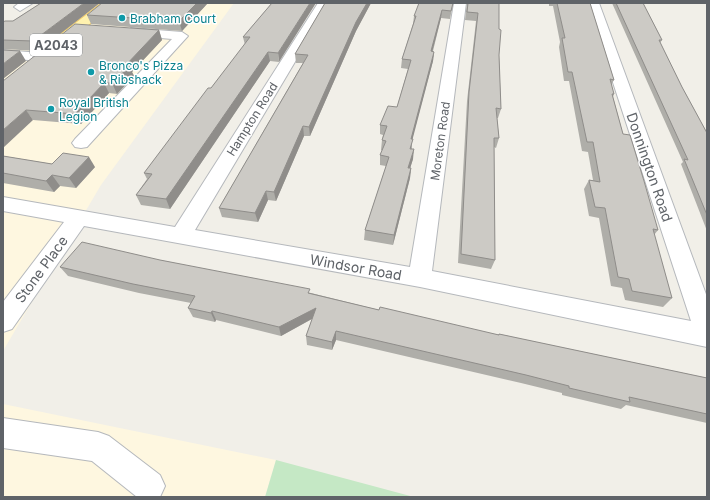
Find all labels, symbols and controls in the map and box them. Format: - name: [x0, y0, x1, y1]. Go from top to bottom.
- place label: Brabham Court: [130, 11, 216, 26]
- marker: Brabham Court: [117, 13, 127, 23]
- road number: A2043: [30, 34, 82, 56]
- place label: Bronco's Pizza & Ribshack: [99, 58, 183, 87]
- marker: Bronco's Pizza & Ribshack: [86, 67, 96, 77]
- street label: Hampton Road: [223, 79, 281, 159]
- place label: Royal British Legion: [59, 95, 129, 124]
- street label: Moreton Road: [427, 100, 453, 182]
- marker: Royal British Legion: [46, 104, 56, 114]
- street label: Donnington Road: [623, 110, 677, 224]
- street label: Stone Place: [11, 232, 71, 306]
- street label: Windsor Road: [309, 251, 403, 283]

